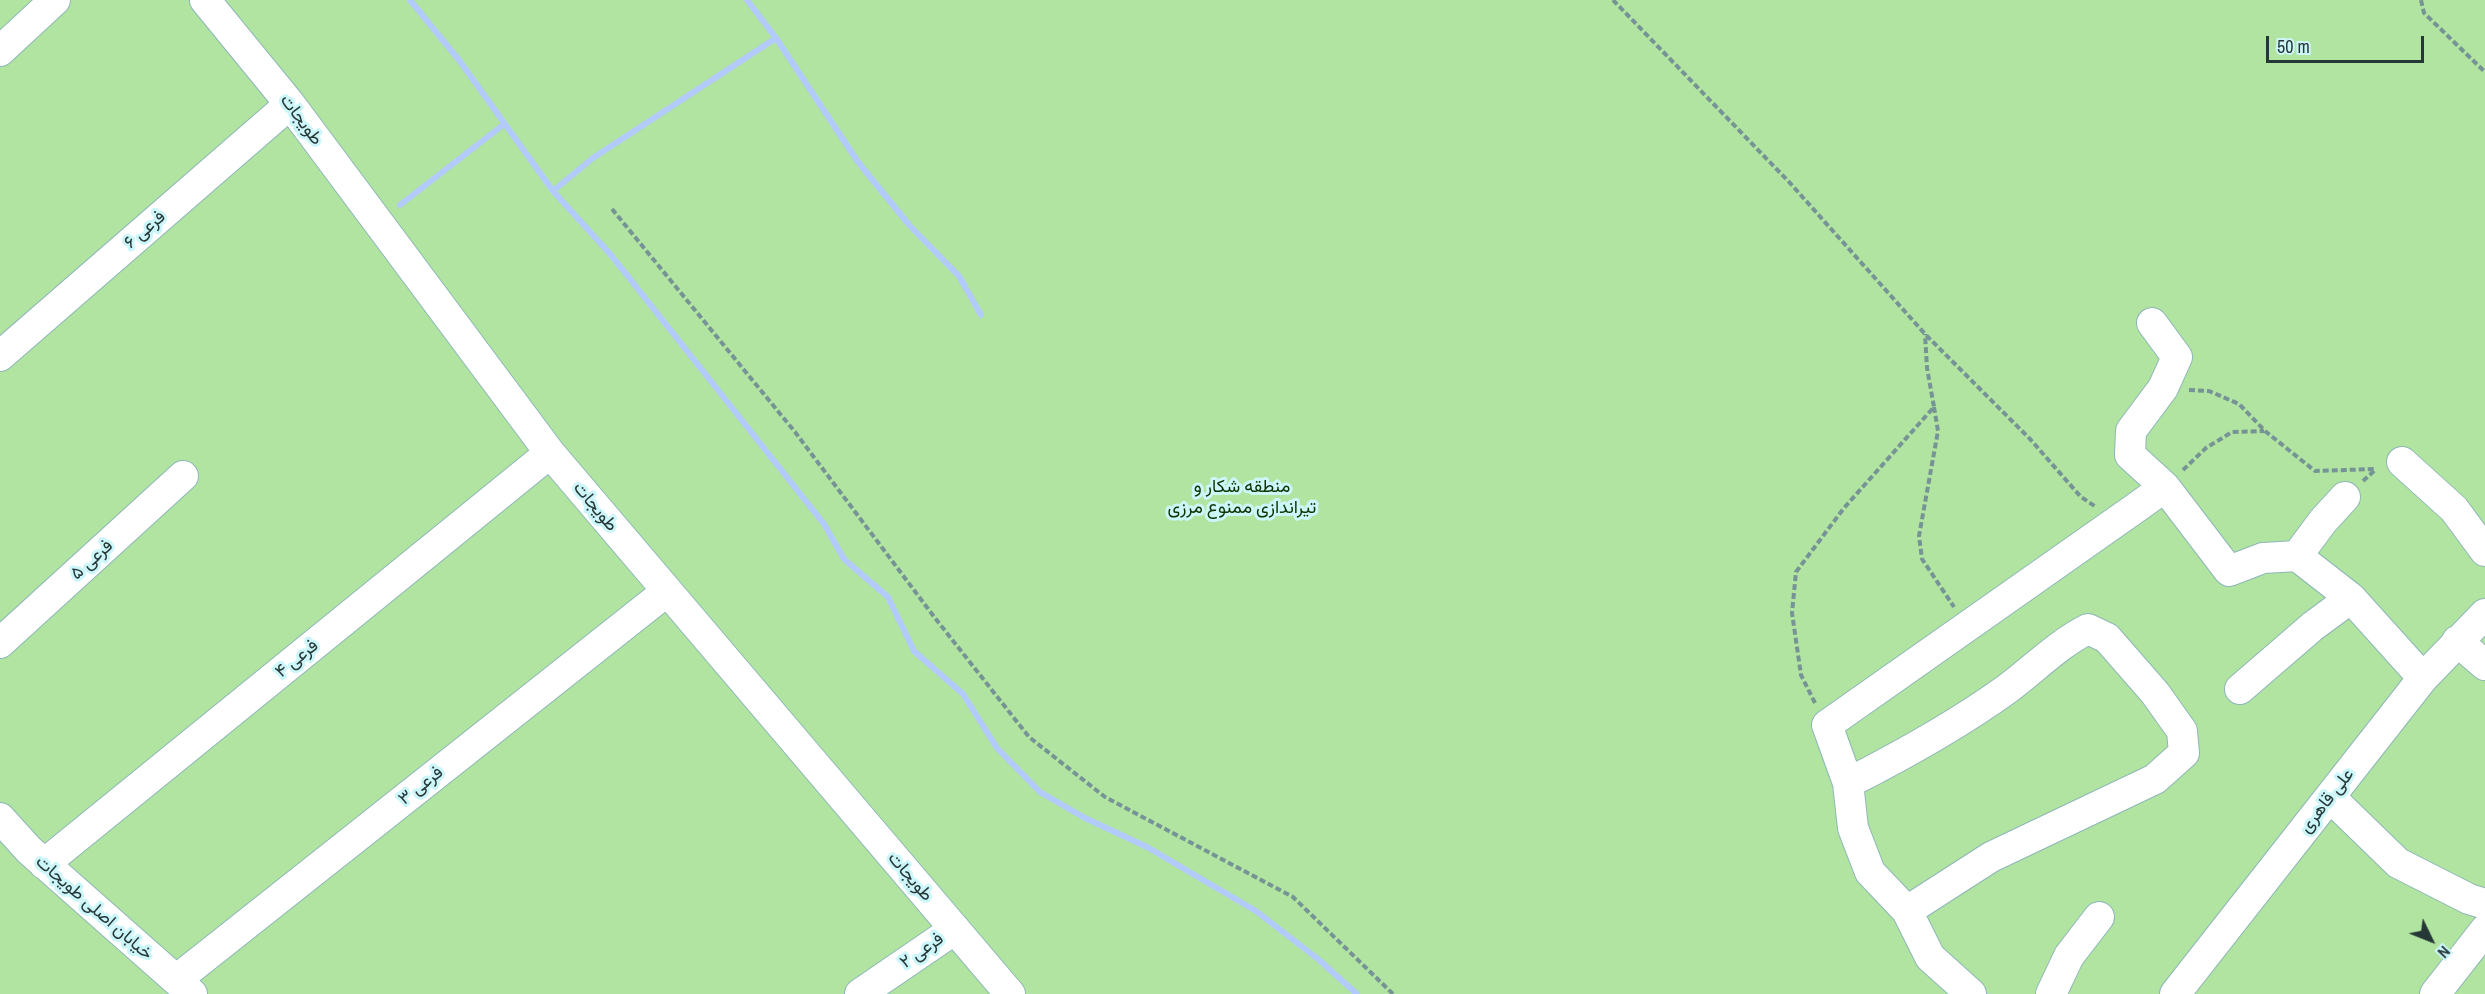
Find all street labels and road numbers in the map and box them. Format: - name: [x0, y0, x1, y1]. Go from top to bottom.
- street label: طویجات: [275, 90, 327, 150]
- street label: فرعی ۶: [120, 206, 170, 254]
- street label: طویجات: [568, 478, 622, 536]
- street label: فرعی ۵: [66, 535, 118, 585]
- street label: فرعی ۴: [271, 635, 323, 683]
- street label: فرعی ۳: [394, 762, 448, 810]
- street label: علی قاهری: [2295, 764, 2359, 838]
- street label: طویجات: [883, 848, 937, 906]
- street label: خیابان اصلی طویجات: [31, 851, 157, 965]
- street label: فرعی ۲: [896, 928, 948, 974]

